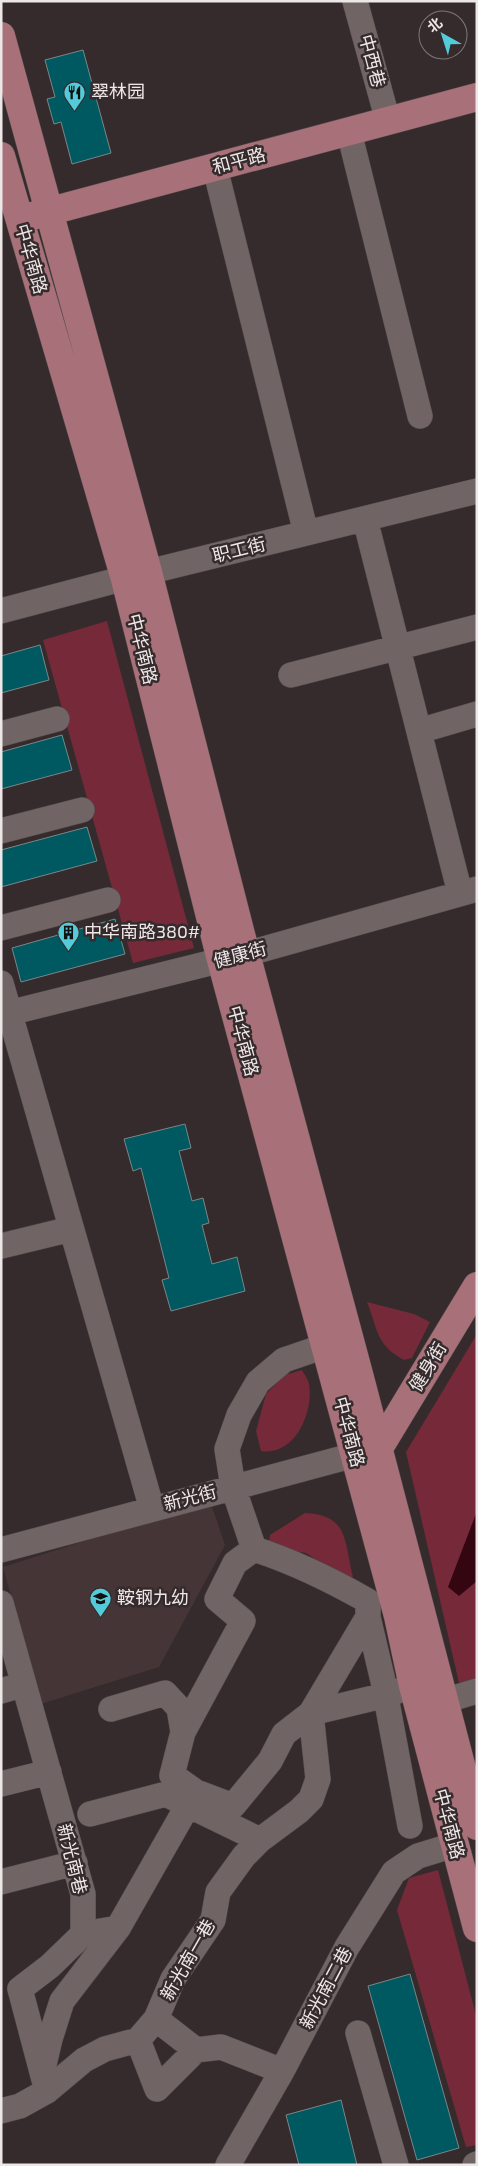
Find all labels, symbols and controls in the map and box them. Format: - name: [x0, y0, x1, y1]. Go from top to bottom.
- north arrow: [418, 10, 468, 60]
- text: 北: [424, 13, 445, 36]
- street label: 中西巷: [355, 32, 391, 90]
- restaurant icon: 翠林园: [63, 80, 87, 111]
- place label: 翠林园: [91, 80, 145, 102]
- street label: 和平路: [210, 142, 268, 178]
- street label: 中华南路: [11, 221, 52, 296]
- street label: 职工街: [210, 532, 268, 566]
- street label: 中华南路: [124, 611, 162, 686]
- building icon: 中华南路380#: [56, 920, 80, 951]
- place label: 中华南路380#: [84, 920, 200, 942]
- street label: 健康街: [211, 936, 269, 972]
- street label: 中华南路: [224, 1003, 264, 1078]
- street label: 健身街: [404, 1338, 450, 1395]
- street label: 中华南路: [330, 1394, 370, 1469]
- street label: 新光街: [161, 1479, 219, 1515]
- school or university icon: 鞍钢九幼: [89, 1586, 113, 1617]
- place label: 鞍钢九幼: [117, 1586, 189, 1608]
- street label: 中华南路: [430, 1786, 470, 1861]
- street label: 新光南巷: [54, 1821, 92, 1896]
- street label: 新光南一巷: [155, 1915, 219, 2004]
- street label: 新光南二巷: [294, 1943, 356, 2032]

